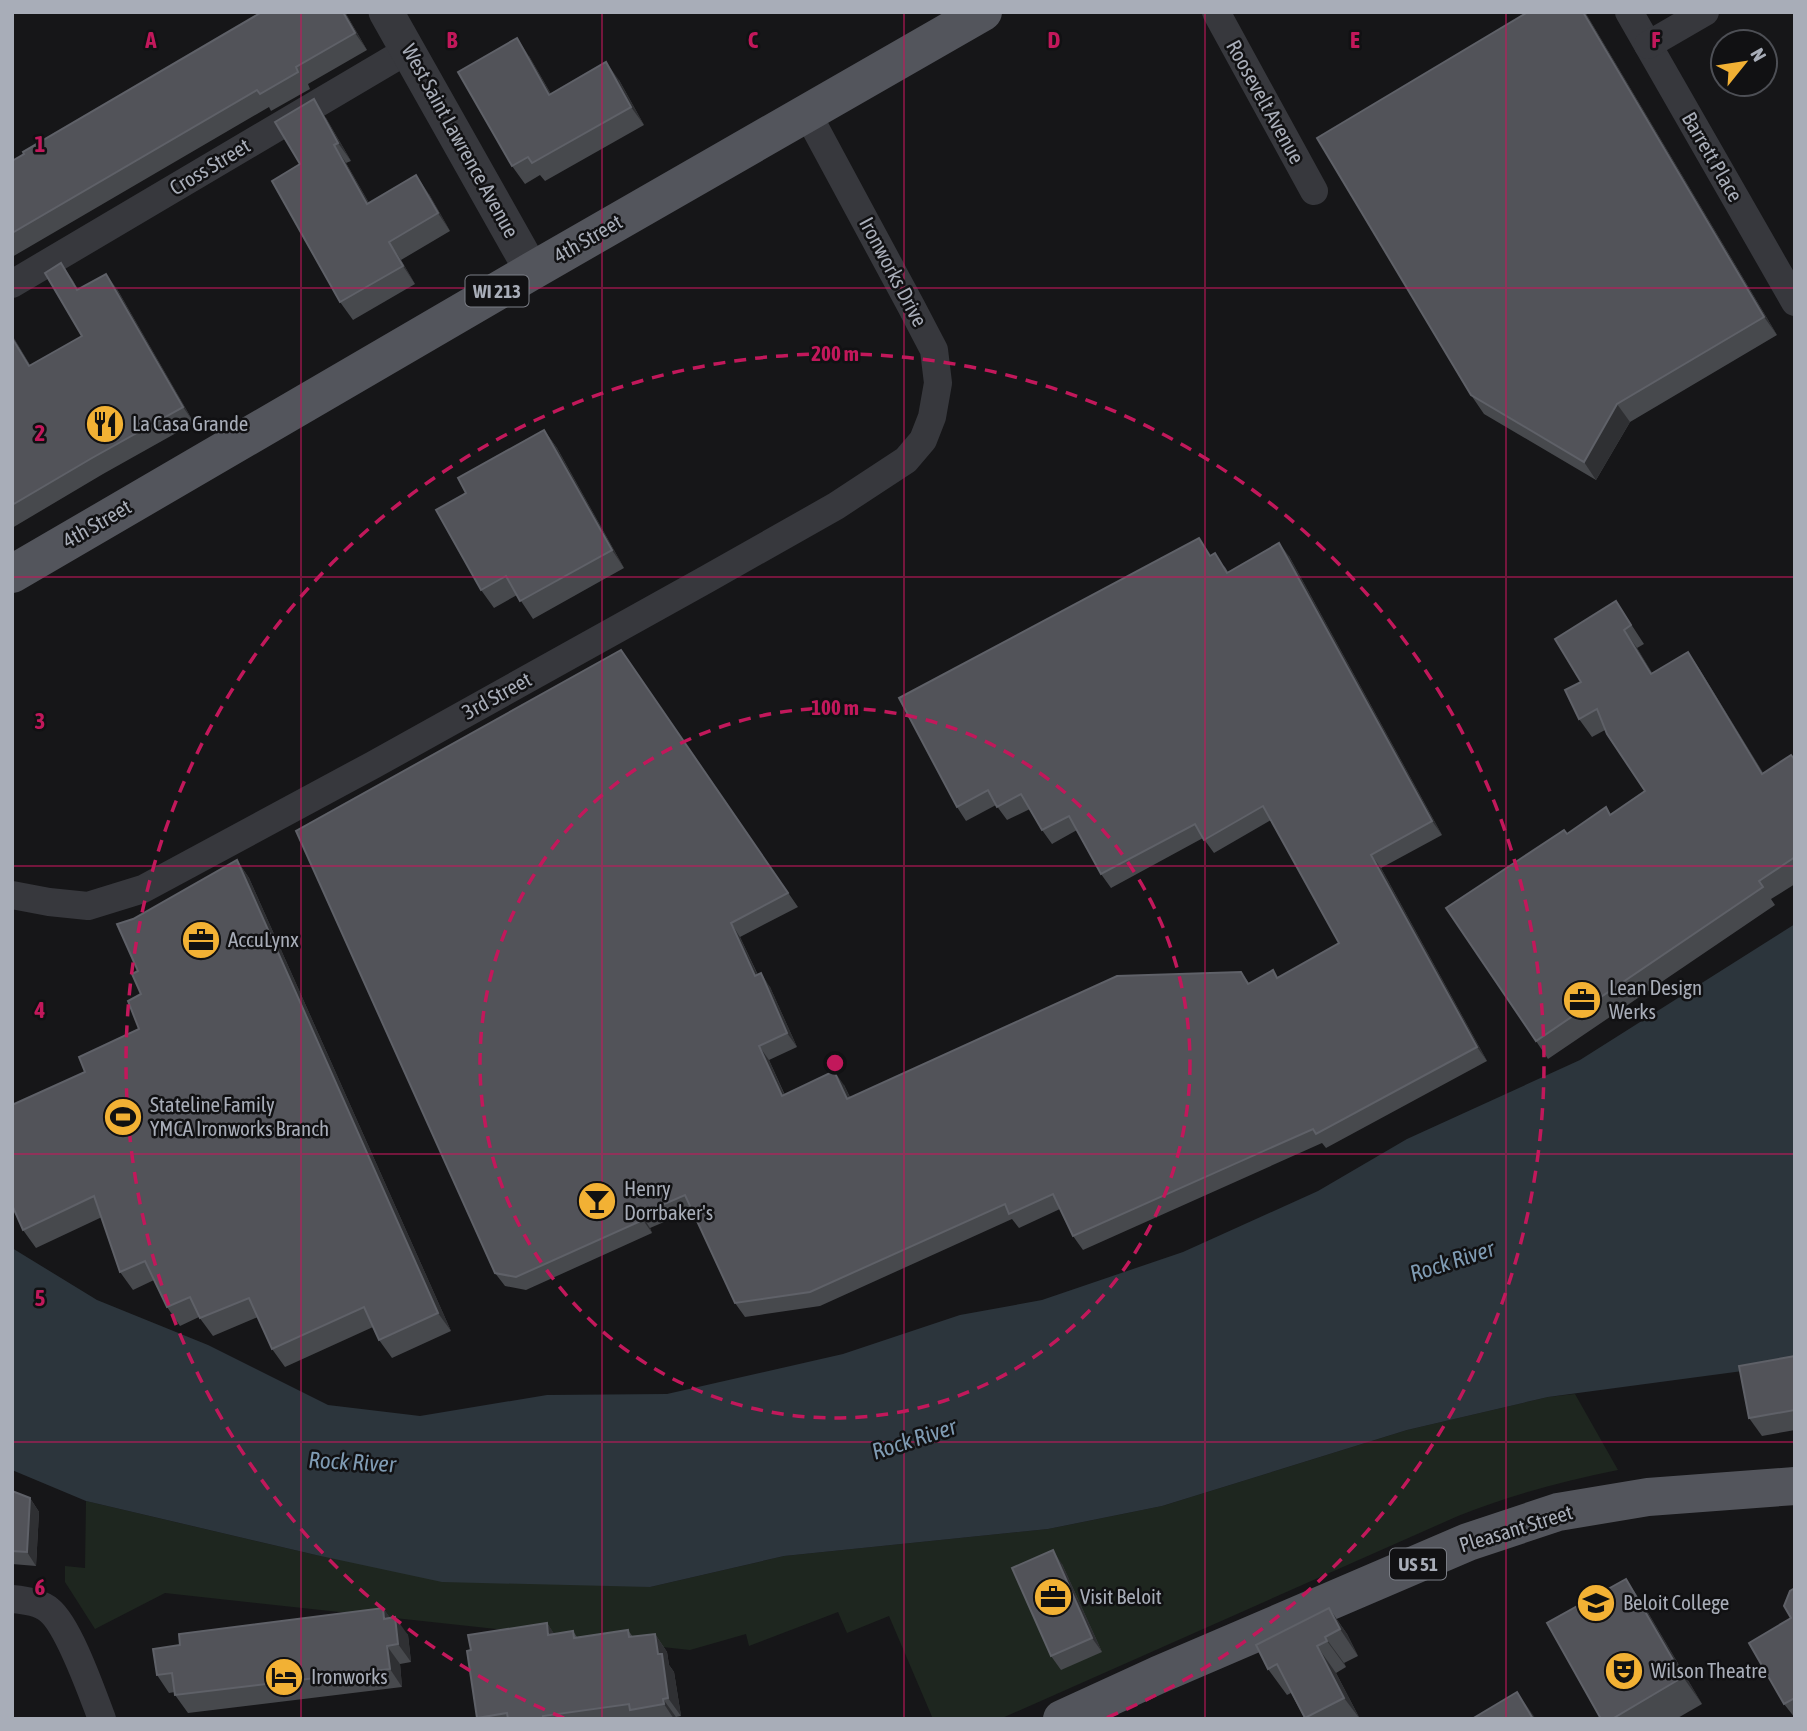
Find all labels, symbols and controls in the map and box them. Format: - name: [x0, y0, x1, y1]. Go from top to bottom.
- text: A: [144, 27, 157, 53]
- text: B: [447, 27, 458, 53]
- text: C: [748, 27, 759, 53]
- text: D: [1048, 27, 1061, 53]
- text: E: [1350, 27, 1360, 53]
- text: F: [1651, 27, 1661, 53]
- north arrow: [1709, 28, 1779, 98]
- street label: Roosevelt Avenue: [1222, 36, 1310, 167]
- street label: West Saint Lawrence Avenue: [398, 40, 524, 242]
- text: N: [1746, 44, 1771, 65]
- street label: Barrett Place: [1678, 107, 1748, 206]
- text: 1: [35, 131, 46, 157]
- street label: Cross Street: [165, 133, 254, 199]
- street label: 4th Street: [549, 209, 626, 267]
- street label: Ironworks Drive: [855, 213, 933, 330]
- road number: WI 213: [466, 276, 528, 306]
- text: 200 m: [811, 341, 859, 365]
- restaurant icon: La Casa Grande: [84, 403, 126, 445]
- place label: La Casa Grande: [132, 411, 248, 435]
- text: 2: [35, 420, 45, 446]
- street label: 4th Street: [58, 494, 135, 552]
- street label: 3rd Street: [458, 666, 535, 724]
- text: 100 m: [811, 695, 859, 719]
- text: 3: [35, 708, 45, 734]
- office icon: AccuLynx: [180, 919, 222, 961]
- place label: AccuLynx: [228, 927, 299, 951]
- place label: Lean Design Werks: [1609, 975, 1702, 1023]
- office icon: Lean Design Werks: [1561, 979, 1603, 1021]
- text: 4: [34, 997, 46, 1023]
- centre of rings: [823, 1051, 847, 1075]
- place label: Stateline Family YMCA Ironworks Branch: [150, 1092, 329, 1140]
- sports icon: Stateline Family YMCA Ironworks Branch: [102, 1096, 144, 1138]
- place label: Henry Dorrbaker's: [624, 1176, 713, 1224]
- bar icon: Henry Dorrbaker's: [576, 1180, 618, 1222]
- water label: Rock River: [1406, 1235, 1499, 1287]
- text: 5: [35, 1285, 46, 1311]
- water label: Rock River: [868, 1413, 961, 1465]
- water label: Rock River: [308, 1447, 398, 1477]
- street label: Pleasant Street: [1456, 1499, 1575, 1557]
- road number: US 51: [1390, 1548, 1446, 1580]
- text: 6: [35, 1574, 46, 1600]
- office icon: Visit Beloit: [1032, 1576, 1074, 1618]
- school or university icon: Beloit College: [1575, 1582, 1617, 1624]
- place label: Visit Beloit: [1080, 1584, 1162, 1608]
- place label: Beloit College: [1623, 1590, 1729, 1614]
- theatre icon: Wilson Theatre: [1603, 1650, 1645, 1692]
- hotel icon: Ironworks: [263, 1656, 305, 1698]
- place label: Wilson Theatre: [1651, 1658, 1767, 1682]
- place label: Ironworks: [311, 1664, 388, 1688]

